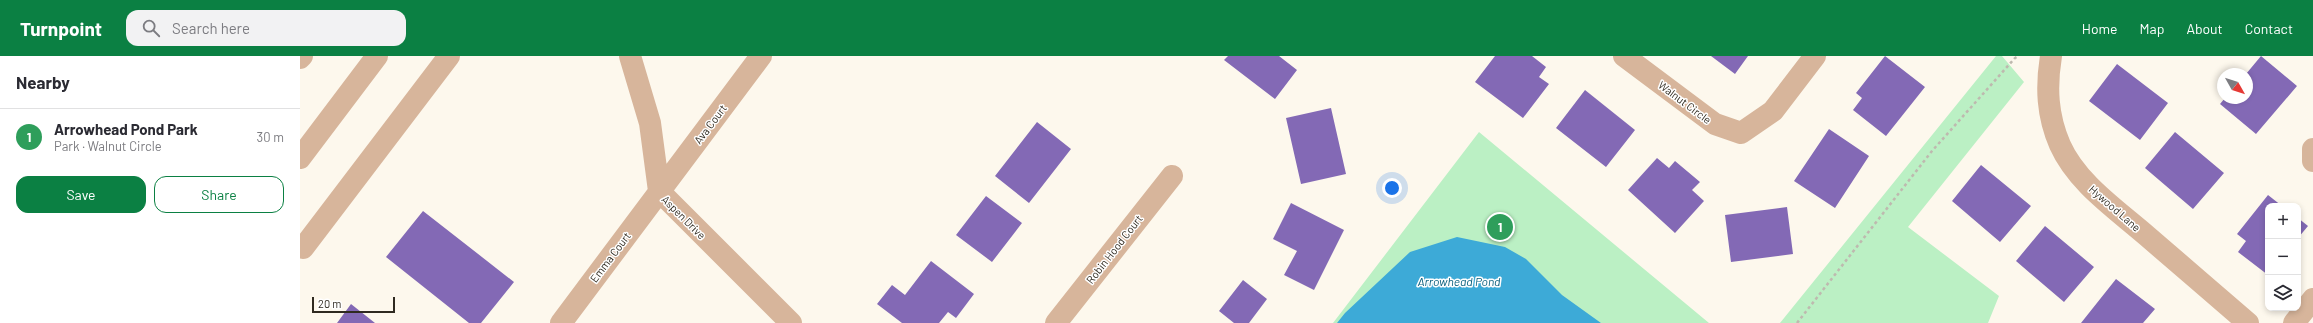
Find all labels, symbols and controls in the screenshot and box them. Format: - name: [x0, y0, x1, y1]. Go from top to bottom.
- search box: [126, 10, 406, 46]
- text: Turnpoint: [20, 17, 102, 40]
- icon: search: [140, 17, 162, 39]
- text: Search here: [172, 19, 250, 37]
- text: Home: [2082, 20, 2118, 37]
- text: Map: [2140, 20, 2164, 37]
- text: About: [2186, 20, 2223, 37]
- text: Contact: [2245, 20, 2293, 37]
- north arrow: [2217, 68, 2253, 104]
- text: Nearby: [16, 72, 70, 92]
- street label: Walnut Circle: [1656, 78, 1714, 126]
- street label: Ava Court: [691, 102, 729, 146]
- text: Arrowhead Pond Park: [54, 120, 198, 138]
- text: 1: [27, 129, 31, 145]
- text: 30 m: [257, 129, 284, 145]
- text: Park · Walnut Circle: [54, 138, 162, 154]
- button: Save: [16, 176, 146, 213]
- button: Share: [154, 176, 284, 213]
- your location: [1382, 178, 1402, 198]
- street label: Hywood Lane: [2087, 182, 2143, 234]
- street label: Aspen Drive: [659, 192, 709, 242]
- map controls: [2265, 203, 2301, 311]
- button: +: [2265, 203, 2301, 239]
- street label: Robin Hood Court: [1083, 212, 1145, 286]
- pin: 1: [1487, 212, 1513, 242]
- street label: Emma Court: [587, 229, 633, 285]
- button: −: [2265, 239, 2301, 275]
- water label: Arrowhead Pond: [1418, 274, 1501, 288]
- button: layers: [2265, 275, 2301, 311]
- scale bar: [312, 295, 395, 314]
- text: 20 m: [318, 297, 341, 310]

